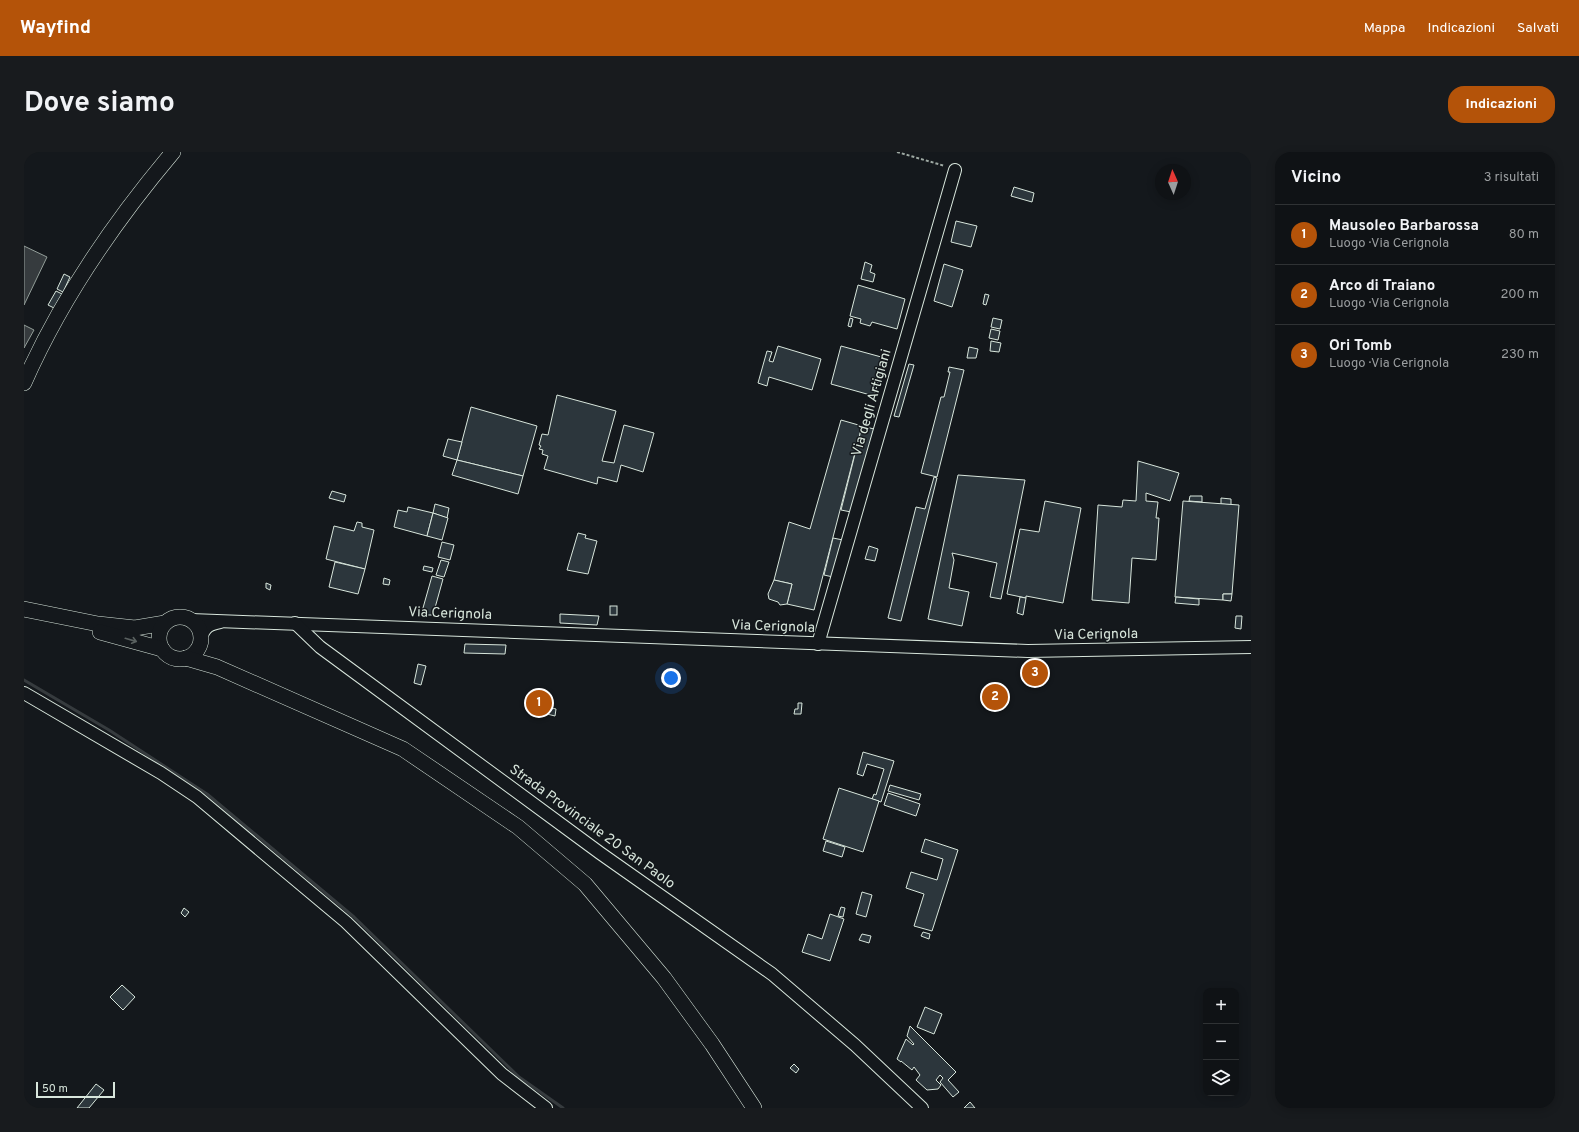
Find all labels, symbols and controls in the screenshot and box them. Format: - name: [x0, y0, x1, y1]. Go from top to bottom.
- text: Wayfind: [20, 16, 91, 40]
- text: Mappa: [1364, 20, 1405, 37]
- text: Indicazioni: [1427, 20, 1495, 37]
- text: Salvati: [1517, 20, 1559, 37]
- text: Dove siamo: [24, 86, 175, 122]
- button: Indicazioni: [1448, 86, 1555, 123]
- north arrow: [1155, 164, 1191, 200]
- text: Vicino: [1291, 167, 1341, 189]
- text: 3 risultati: [1484, 170, 1539, 186]
- text: Mausoleo Barbarossa: [1329, 217, 1479, 236]
- text: 1: [1301, 227, 1307, 243]
- text: 80 m: [1509, 227, 1539, 243]
- text: Luogo · Via Cerignola: [1329, 236, 1449, 252]
- text: Arco di Traiano: [1329, 277, 1435, 296]
- text: 2: [1300, 287, 1308, 303]
- text: 200 m: [1500, 287, 1539, 303]
- text: Luogo · Via Cerignola: [1329, 296, 1449, 312]
- text: Ori Tomb: [1329, 337, 1392, 356]
- street label: Via degli Artigiani: [849, 347, 895, 459]
- text: 3: [1300, 347, 1308, 363]
- text: 230 m: [1501, 347, 1539, 363]
- text: Luogo · Via Cerignola: [1329, 356, 1449, 372]
- street label: Via Cerignola: [408, 604, 492, 624]
- street label: Via Cerignola: [731, 617, 815, 637]
- street label: Via Cerignola: [1054, 626, 1138, 644]
- one-way arrow: [124, 637, 137, 644]
- pin: 3: [1022, 658, 1048, 688]
- your location: [661, 668, 681, 688]
- pin: 2: [982, 682, 1008, 712]
- pin: 1: [526, 688, 552, 718]
- street label: Strada Provinciale 20 San Paolo: [506, 761, 678, 893]
- map controls: [1203, 988, 1239, 1096]
- button: +: [1203, 988, 1239, 1024]
- button: −: [1203, 1024, 1239, 1060]
- button: layers: [1203, 1060, 1239, 1096]
- scale bar: [36, 1080, 115, 1099]
- text: 50 m: [42, 1082, 68, 1096]

